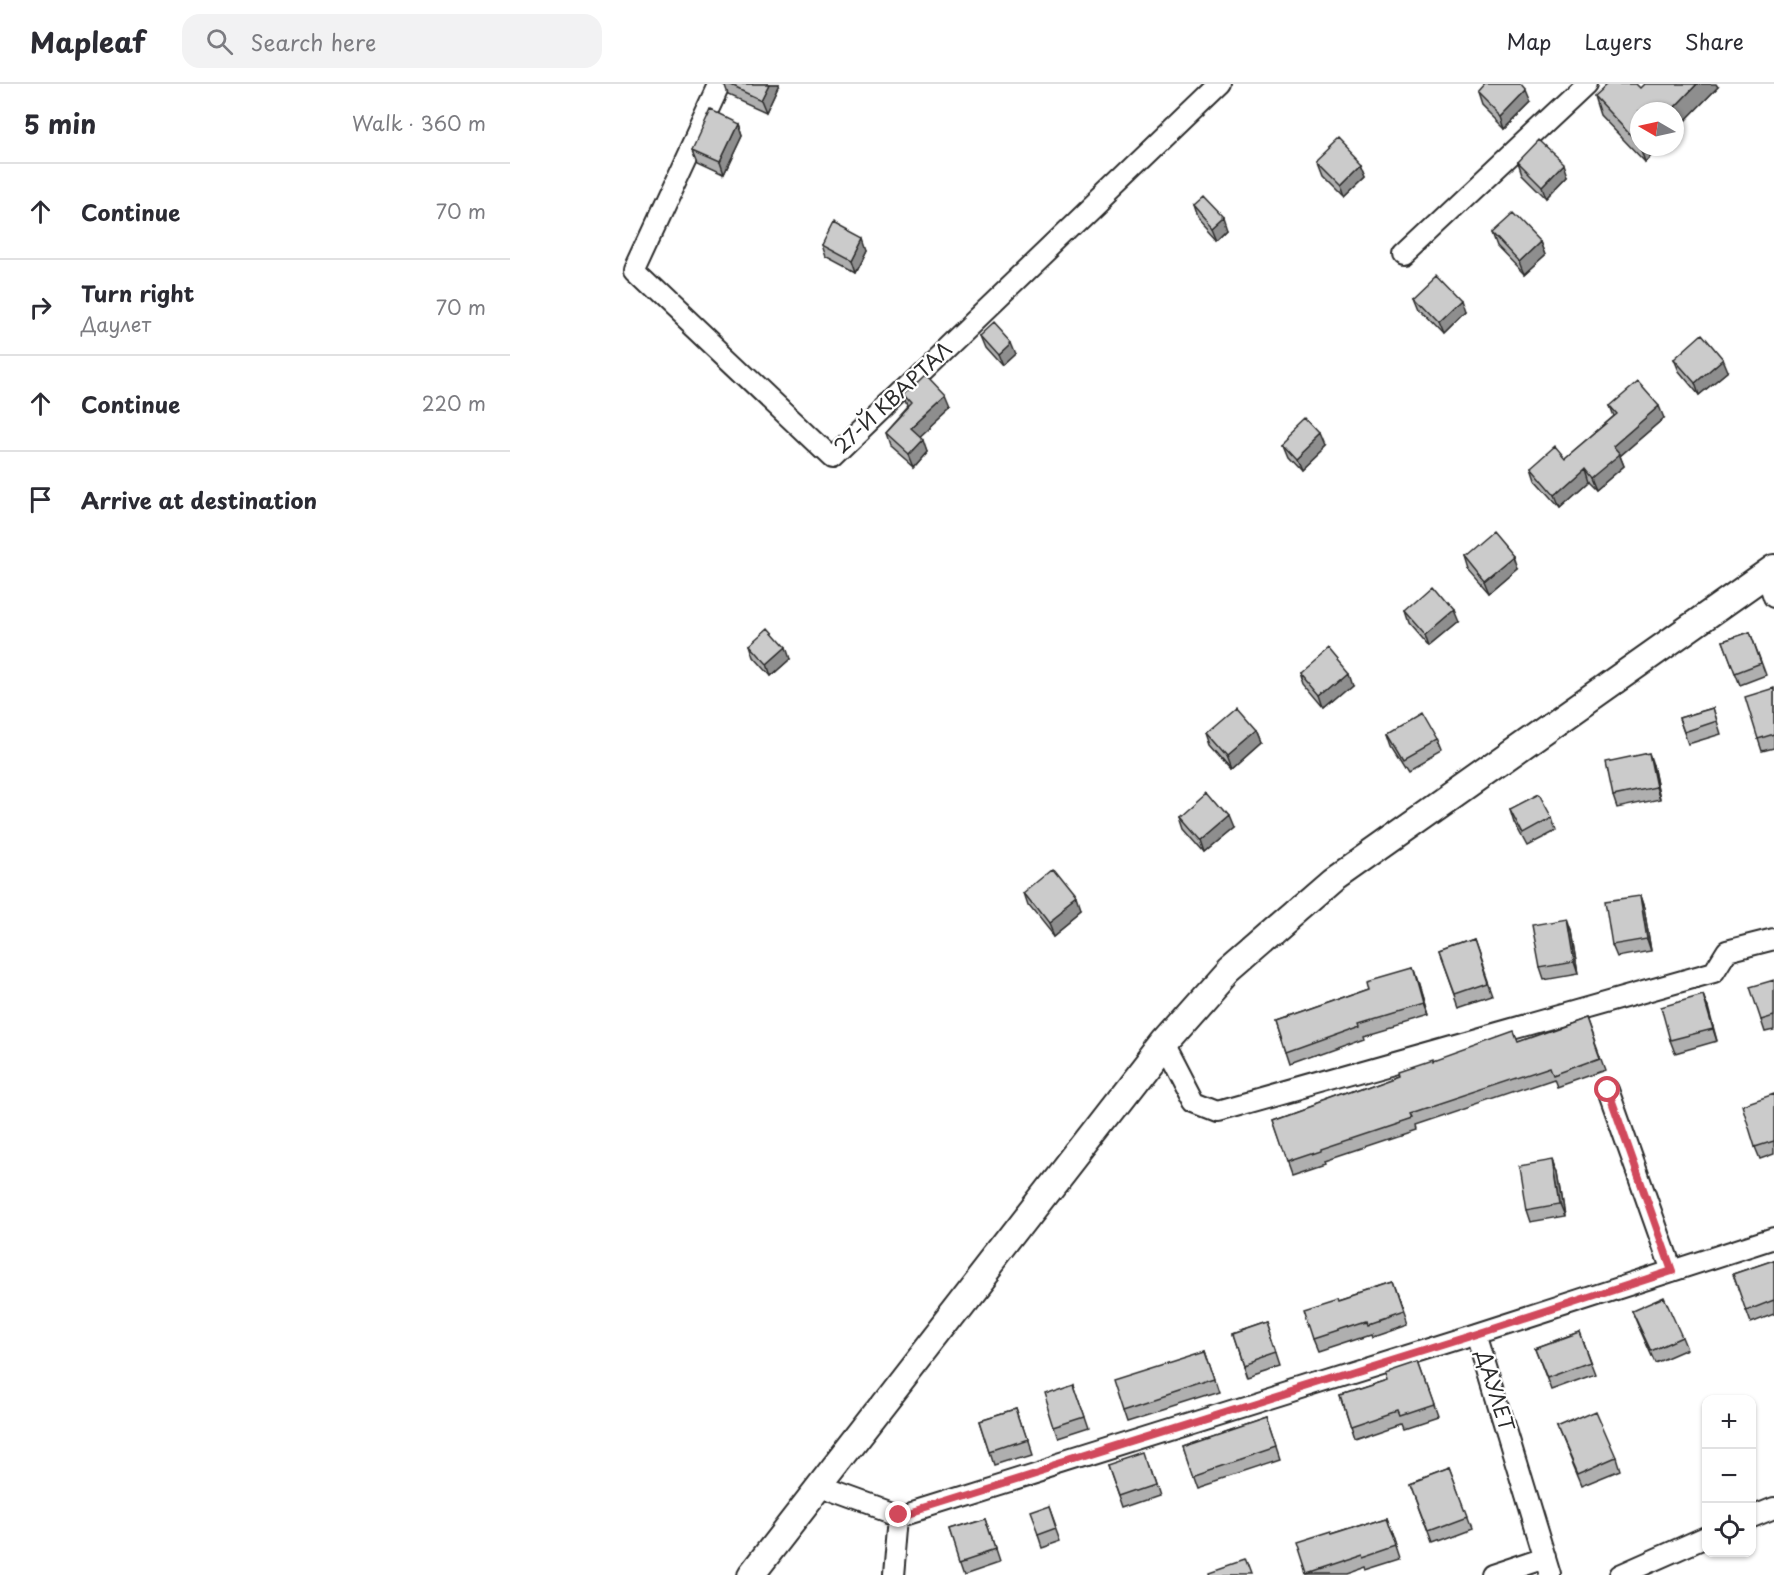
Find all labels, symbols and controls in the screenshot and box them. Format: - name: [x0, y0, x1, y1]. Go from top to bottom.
- search box: [182, 14, 602, 68]
- text: Mapleaf: [30, 20, 146, 63]
- icon: search: [203, 25, 236, 58]
- text: Search here: [251, 25, 376, 58]
- text: Map: [1507, 25, 1551, 57]
- text: Layers: [1584, 25, 1652, 57]
- text: Share: [1685, 25, 1744, 57]
- north arrow: [1630, 102, 1684, 156]
- text: 5 min: [24, 104, 96, 143]
- text: Walk · 360 m: [352, 108, 486, 138]
- icon: ahead: [24, 195, 57, 228]
- text: Continue: [81, 195, 180, 228]
- text: 70 m: [436, 196, 486, 226]
- text: Turn right: [81, 276, 194, 309]
- icon: right: [24, 291, 57, 324]
- text: 70 m: [436, 292, 486, 322]
- text: Даулет: [81, 309, 151, 339]
- street label: 27-Й КВАРТАЛ: [826, 334, 958, 460]
- icon: ahead: [24, 387, 57, 420]
- text: Continue: [81, 387, 180, 420]
- text: 220 m: [422, 388, 486, 418]
- icon: arrive: [24, 483, 57, 516]
- text: Arrive at destination: [81, 483, 317, 516]
- route start: [1594, 1076, 1620, 1102]
- street label: ДАУЛЕТ: [1469, 1345, 1523, 1435]
- map controls: [1702, 1395, 1756, 1557]
- button: +: [1702, 1395, 1756, 1449]
- button: −: [1702, 1449, 1756, 1503]
- route end: [885, 1501, 911, 1527]
- button: locate: [1702, 1503, 1756, 1557]

